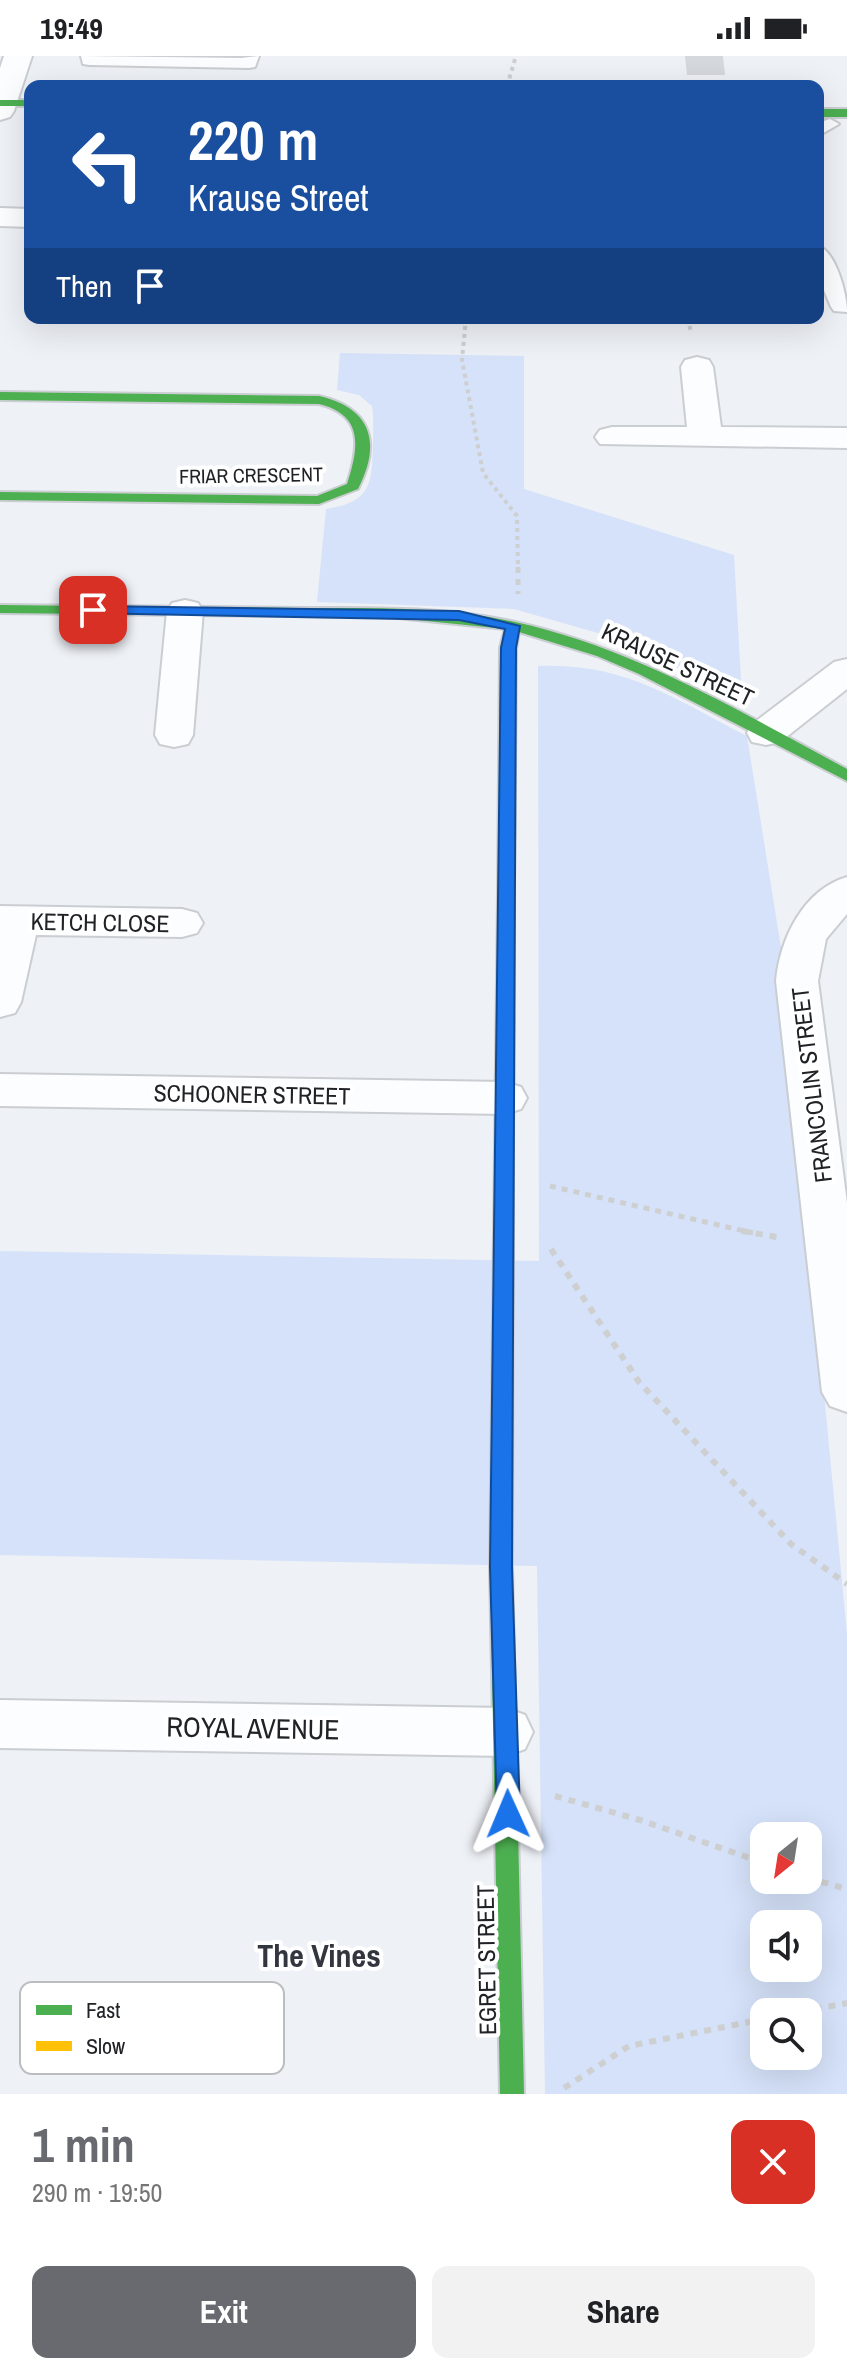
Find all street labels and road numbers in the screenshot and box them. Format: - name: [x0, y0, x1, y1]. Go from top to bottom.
- street label: FRIAR CRESCENT: [179, 460, 323, 490]
- street label: KRAUSE STREET: [597, 615, 759, 713]
- street label: KETCH CLOSE: [30, 905, 170, 939]
- street label: FRANCOLIN STREET: [783, 985, 839, 1185]
- street label: SCHOONER STREET: [153, 1076, 351, 1112]
- street label: ROYAL AVENUE: [166, 1707, 340, 1749]
- street label: EGRET STREET: [469, 1884, 503, 2036]

